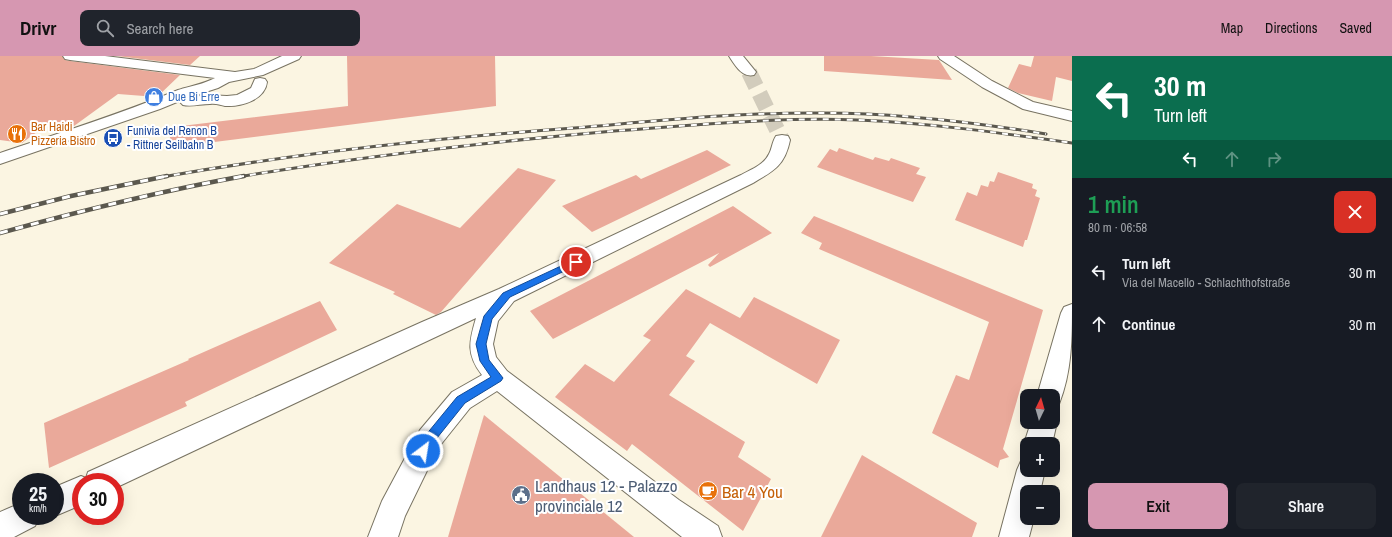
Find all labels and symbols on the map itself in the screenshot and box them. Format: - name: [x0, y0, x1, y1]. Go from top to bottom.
- shop icon: Due Bi Erre: [143, 86, 165, 108]
- place label: Due Bi Erre: [168, 89, 219, 105]
- place label: Bar Haidi Pizzeria Bistro: [31, 119, 96, 149]
- restaurant icon: Bar Haidi Pizzeria Bistro: [6, 123, 28, 145]
- place label: Funivia del Renon B - Rittner Seilbahn B: [127, 123, 217, 153]
- bus stop icon: Funivia del Renon B - Rittner Seilbahn B: [102, 127, 124, 149]
- pin: [559, 245, 593, 279]
- north arrow: [1020, 389, 1060, 429]
- position arrow: [402, 430, 444, 472]
- speed limit sign: 30: [72, 473, 124, 525]
- place label: Landhaus 12 - Palazzo provinciale 12: [535, 474, 678, 517]
- cafe icon: Bar 4 You: [697, 480, 719, 502]
- place label: Bar 4 You: [722, 480, 783, 503]
- public building icon: Landhaus 12 - Palazzo provinciale 12: [510, 484, 532, 506]

